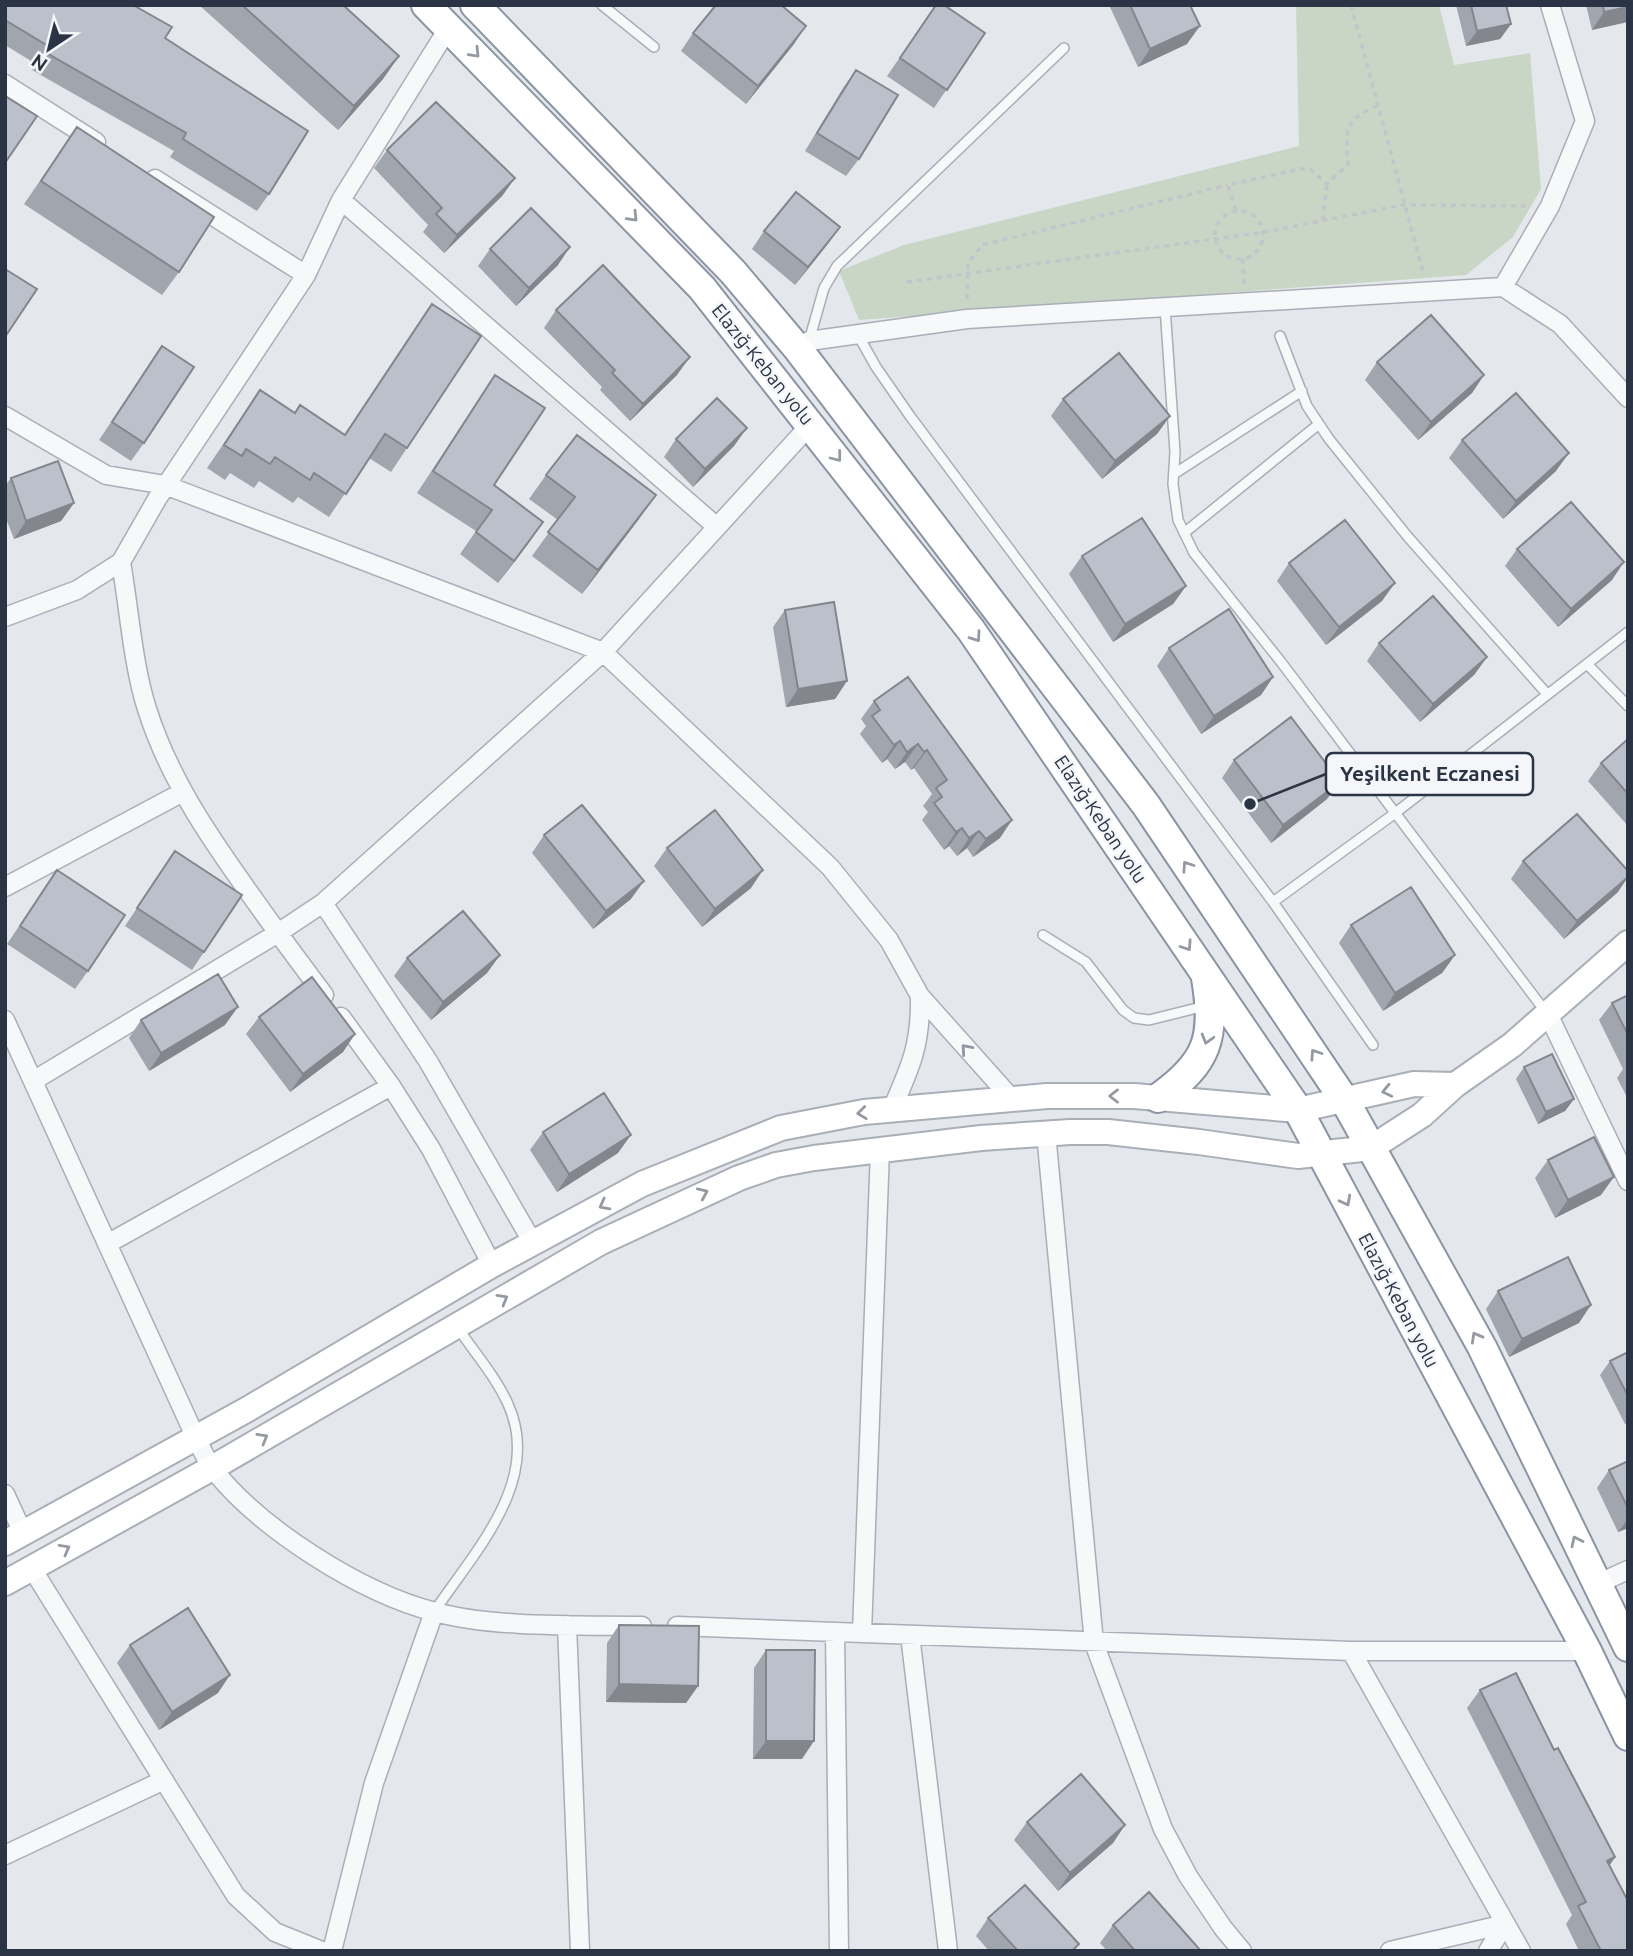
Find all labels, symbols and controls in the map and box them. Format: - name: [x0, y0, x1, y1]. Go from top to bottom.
- north arrow: [14, 14, 84, 84]
- one-way arrow: [466, 45, 479, 58]
- text: N: [27, 50, 51, 76]
- one-way arrow: [625, 208, 638, 221]
- street label: Elazığ-Keban yolu: [708, 299, 818, 429]
- one-way arrow: [828, 449, 841, 461]
- one-way arrow: [968, 629, 980, 642]
- street label: Elazığ-Keban yolu: [1050, 751, 1152, 887]
- callout: Yeşilkent Eczanesi: [1326, 753, 1533, 795]
- text: Yeşilkent Eczanesi: [1340, 761, 1520, 785]
- one-way arrow: [1183, 861, 1195, 874]
- one-way arrow: [1179, 938, 1191, 951]
- one-way arrow: [1201, 1033, 1216, 1045]
- one-way arrow: [962, 1044, 974, 1057]
- one-way arrow: [1311, 1049, 1324, 1062]
- one-way arrow: [1381, 1083, 1393, 1097]
- one-way arrow: [1108, 1088, 1118, 1104]
- one-way arrow: [857, 1105, 868, 1120]
- one-way arrow: [696, 1187, 708, 1201]
- one-way arrow: [1338, 1194, 1351, 1206]
- one-way arrow: [598, 1197, 611, 1210]
- street label: Elazığ-Keban yolu: [1354, 1229, 1444, 1371]
- one-way arrow: [495, 1295, 508, 1308]
- one-way arrow: [1471, 1332, 1484, 1344]
- one-way arrow: [256, 1433, 269, 1446]
- one-way arrow: [1571, 1536, 1585, 1548]
- one-way arrow: [57, 1544, 70, 1557]

